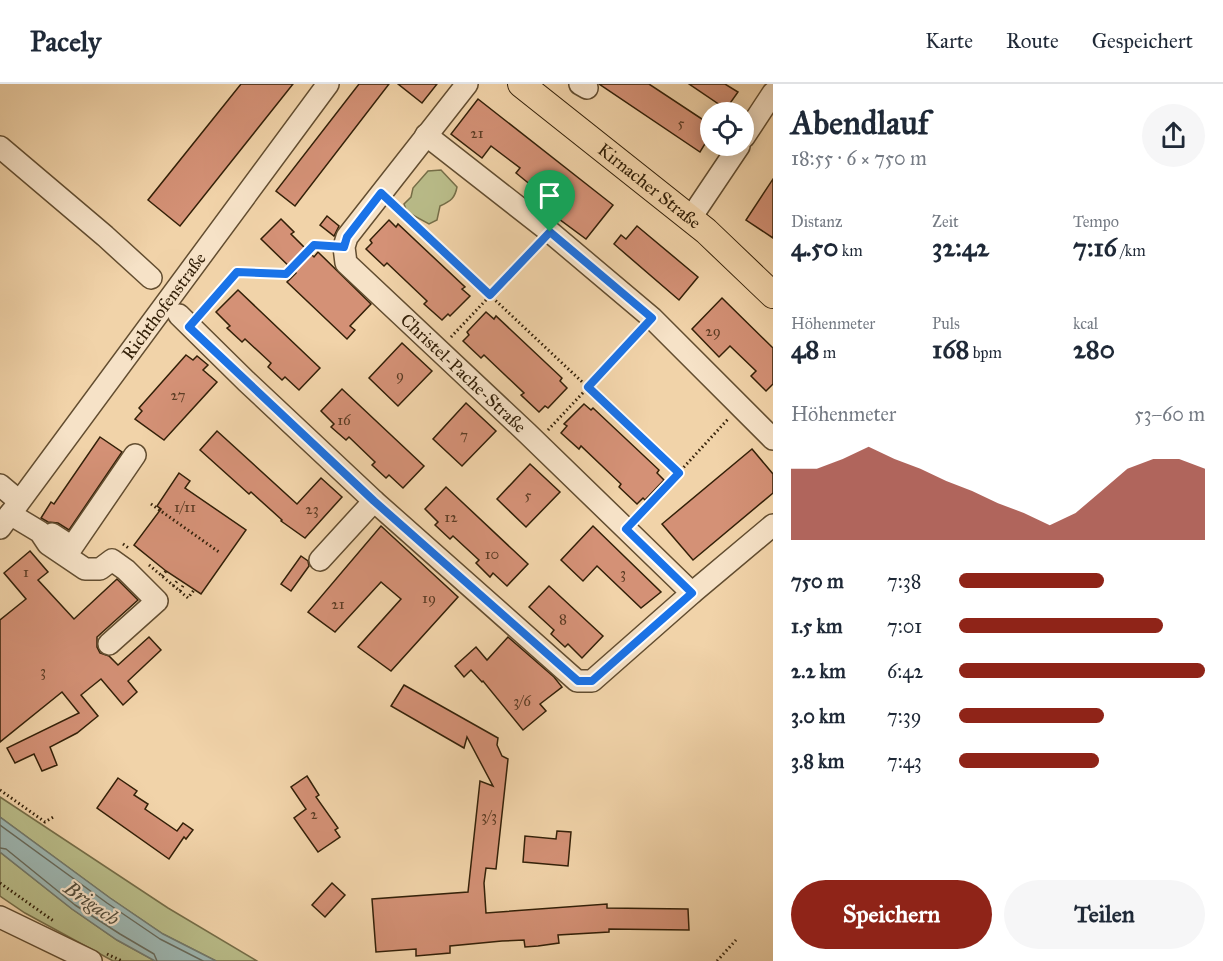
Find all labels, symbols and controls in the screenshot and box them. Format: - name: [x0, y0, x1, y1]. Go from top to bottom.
- text: Pacely: [30, 24, 101, 59]
- text: Karte: [925, 28, 973, 54]
- text: Route: [1006, 28, 1059, 54]
- text: Gespeichert: [1092, 28, 1193, 54]
- map controls: [700, 102, 754, 156]
- button: locate: [700, 102, 754, 156]
- text: Abendlauf: [791, 103, 929, 143]
- button: share: [1142, 104, 1205, 167]
- house number: 5: [678, 114, 685, 132]
- house number: 21: [470, 124, 484, 142]
- street label: Kirnacher Straße: [593, 138, 705, 234]
- text: 18:55 · 6 × 750 m: [791, 146, 927, 170]
- pin: [524, 170, 575, 232]
- icon: arrive: [533, 179, 566, 212]
- text: Distanz: [791, 212, 842, 231]
- text: Zeit: [932, 212, 959, 231]
- text: Tempo: [1073, 212, 1119, 231]
- text: 4.50: [791, 231, 838, 263]
- text: 32:42: [932, 231, 989, 263]
- text: 7:16: [1073, 231, 1117, 263]
- text: km: [838, 241, 863, 260]
- text: /km: [1117, 241, 1146, 260]
- street label: Richthofenstraße: [117, 248, 211, 364]
- street label: Christel-Pache-Straße: [396, 309, 531, 438]
- text: Höhenmeter: [791, 314, 875, 333]
- text: Puls: [932, 314, 960, 333]
- text: kcal: [1073, 314, 1098, 333]
- house number: 29: [705, 322, 721, 340]
- text: 48: [791, 333, 819, 365]
- text: 168: [932, 333, 969, 365]
- text: 280: [1073, 333, 1115, 365]
- text: m: [819, 343, 836, 362]
- text: bpm: [969, 343, 1002, 362]
- house number: 9: [396, 366, 404, 384]
- house number: 27: [171, 386, 186, 404]
- text: Höhenmeter: [791, 402, 896, 426]
- text: 53–60 m: [1134, 402, 1205, 426]
- house number: 16: [337, 411, 352, 429]
- house number: 7: [460, 426, 468, 444]
- house number: 5: [525, 486, 532, 504]
- house number: 1/11: [174, 498, 196, 516]
- house number: 23: [305, 500, 319, 518]
- house number: 12: [444, 508, 458, 526]
- house number: 10: [485, 545, 499, 563]
- house number: 1: [23, 563, 29, 581]
- house number: 3: [620, 564, 626, 582]
- text: 750 m: [791, 569, 844, 593]
- text: 7:38: [887, 569, 921, 593]
- house number: 19: [422, 589, 436, 607]
- house number: 21: [331, 595, 345, 613]
- house number: 8: [559, 610, 567, 628]
- text: 1.5 km: [791, 614, 842, 638]
- text: 7:01: [887, 614, 922, 638]
- text: 2.2 km: [791, 659, 846, 683]
- text: 6:42: [887, 659, 923, 683]
- house number: 3: [40, 662, 46, 680]
- house number: 3/6: [513, 692, 532, 710]
- text: 3.0 km: [791, 704, 845, 728]
- text: 7:39: [887, 704, 921, 728]
- text: 3.8 km: [791, 749, 844, 773]
- text: 7:43: [887, 749, 922, 773]
- house number: 2: [310, 805, 318, 823]
- house number: 3/3: [481, 807, 497, 825]
- water label: Brigach: [59, 875, 124, 931]
- button: Speichern: [791, 880, 992, 949]
- button: Teilen: [1004, 880, 1205, 949]

